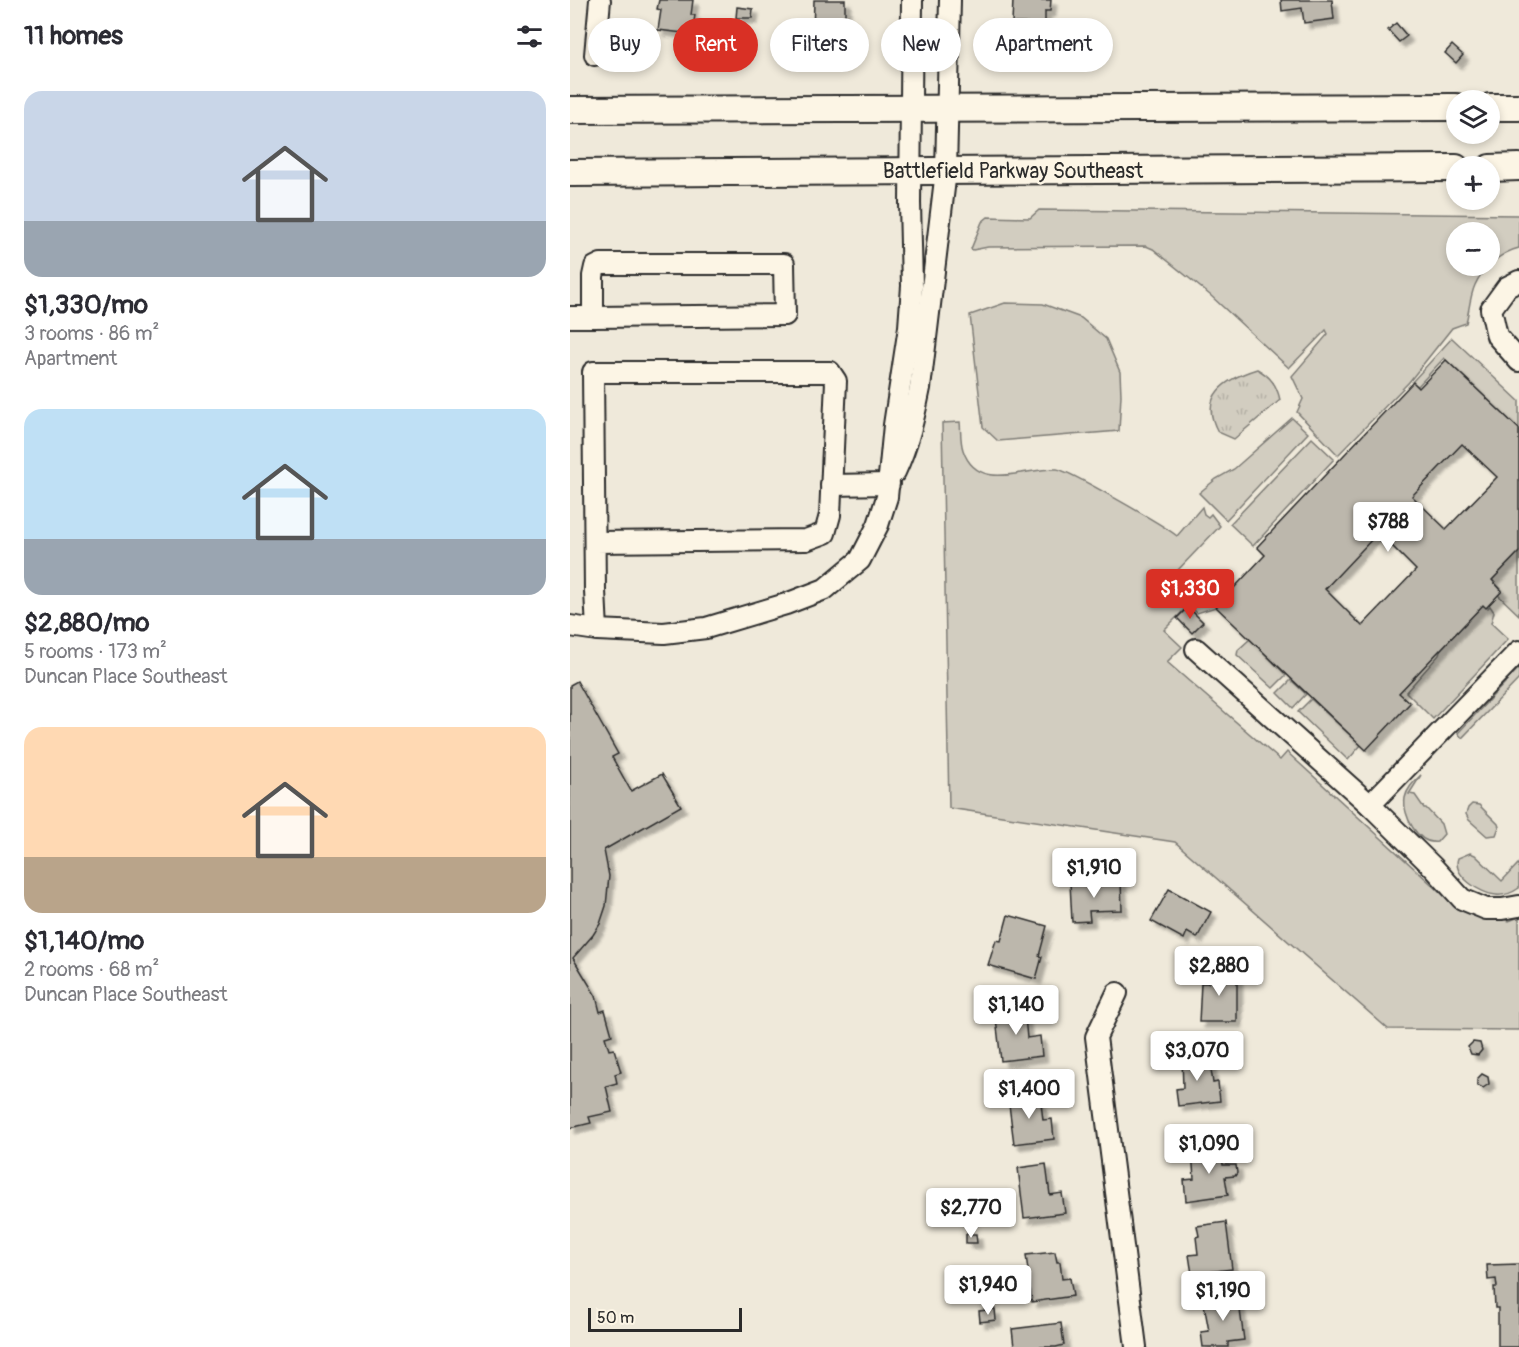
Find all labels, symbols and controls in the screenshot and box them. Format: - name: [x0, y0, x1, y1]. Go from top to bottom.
- chip: Buy: [588, 18, 661, 72]
- chip: Rent: [673, 18, 758, 72]
- chip: Filters: [770, 18, 869, 72]
- chip: New: [881, 18, 961, 72]
- chip: Apartment: [973, 18, 1113, 72]
- text: 11 homes: [24, 20, 123, 52]
- icon: filters: [513, 20, 546, 53]
- map controls: [1446, 90, 1500, 276]
- button: layers: [1446, 90, 1500, 144]
- icon: home: [231, 130, 339, 238]
- button: +: [1446, 156, 1500, 210]
- street label: Battlefield Parkway Southeast: [883, 158, 1144, 185]
- button: −: [1446, 222, 1500, 276]
- text: $1,330/mo: [24, 289, 148, 321]
- text: 3 rooms · 86 m²: [24, 321, 159, 346]
- text: Apartment: [24, 346, 117, 371]
- icon: home: [231, 448, 339, 556]
- pin: $788: [1352, 502, 1424, 553]
- text: $788: [1367, 509, 1409, 534]
- pin: $1,330: [1141, 569, 1239, 620]
- text: $1,330: [1160, 576, 1220, 601]
- text: $2,880/mo: [24, 607, 150, 639]
- text: 5 rooms · 173 m²: [24, 639, 167, 664]
- text: Duncan Place Southeast: [24, 664, 228, 689]
- icon: home: [231, 766, 339, 874]
- pin: $1,910: [1045, 848, 1143, 899]
- text: $1,910: [1066, 855, 1122, 880]
- text: $1,140/mo: [24, 925, 144, 957]
- pin: $2,880: [1170, 946, 1268, 997]
- text: $2,880: [1189, 953, 1249, 978]
- text: 2 rooms · 68 m²: [24, 957, 159, 982]
- text: Duncan Place Southeast: [24, 982, 228, 1007]
- pin: $1,140: [967, 985, 1065, 1036]
- text: $1,140: [988, 992, 1044, 1017]
- pin: $3,070: [1148, 1031, 1246, 1082]
- text: $3,070: [1165, 1038, 1229, 1063]
- pin: $1,400: [980, 1069, 1078, 1120]
- text: $1,400: [998, 1076, 1060, 1101]
- pin: $1,090: [1160, 1124, 1258, 1175]
- text: $1,090: [1178, 1131, 1240, 1156]
- pin: $2,770: [922, 1188, 1020, 1239]
- text: $2,770: [940, 1195, 1002, 1220]
- pin: $1,940: [939, 1265, 1037, 1316]
- pin: $1,190: [1174, 1271, 1272, 1322]
- text: $1,940: [958, 1272, 1018, 1297]
- text: $1,190: [1195, 1278, 1251, 1303]
- scale bar: [588, 1305, 742, 1332]
- text: 50 m: [597, 1308, 634, 1328]

